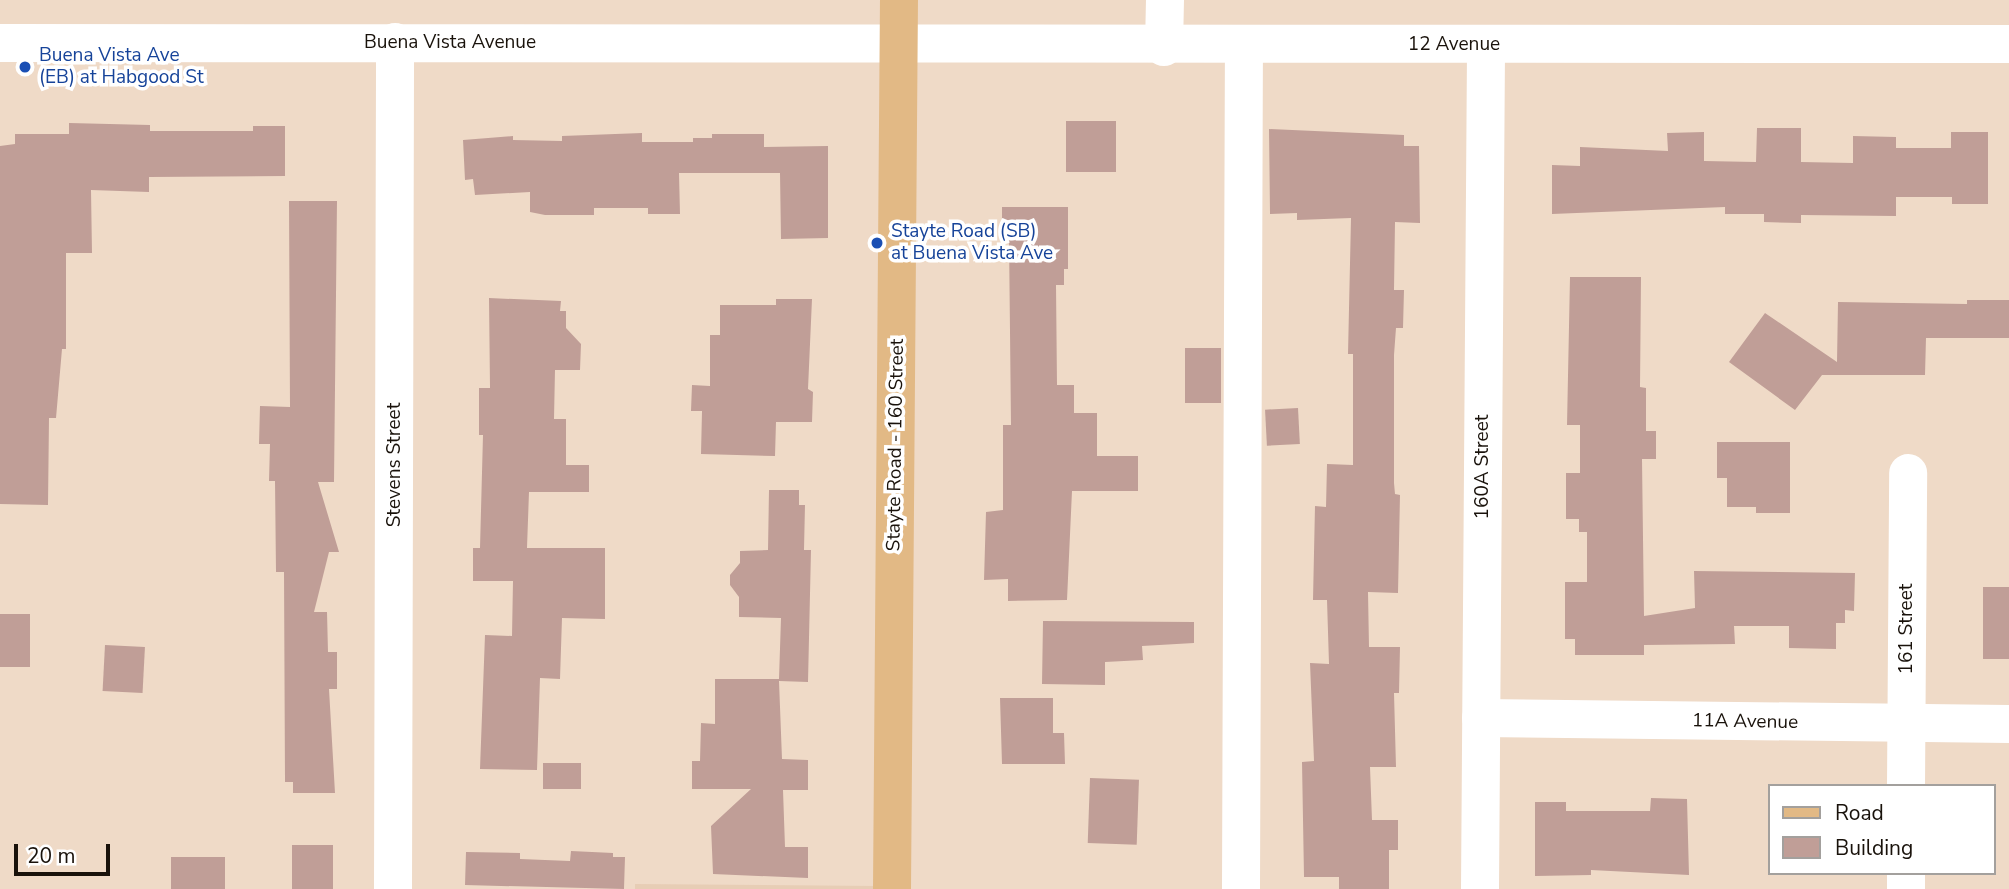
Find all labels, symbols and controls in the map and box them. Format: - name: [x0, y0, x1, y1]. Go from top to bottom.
- street label: Buena Vista Avenue: [364, 32, 536, 54]
- street label: 12 Avenue: [1408, 34, 1500, 56]
- place label: Buena Vista Ave (EB) at Habgood St: [39, 45, 204, 89]
- marker: Buena Vista Ave (EB) at Habgood St: [17, 59, 33, 75]
- place label: Stayte Road (SB) at Buena Vista Ave: [891, 221, 1053, 265]
- marker: Stayte Road (SB) at Buena Vista Ave: [869, 235, 885, 251]
- street label: Stayte Road - 160 Street: [883, 338, 909, 552]
- street label: Stevens Street: [384, 403, 406, 527]
- street label: 160A Street: [1472, 415, 1494, 519]
- street label: 161 Street: [1896, 584, 1918, 674]
- street label: 11A Avenue: [1692, 710, 1798, 734]
- legend: [1768, 784, 1995, 875]
- text: Road: [1835, 799, 1884, 827]
- scale bar: [18, 830, 114, 874]
- text: Building: [1835, 834, 1913, 862]
- text: 20 m: [27, 842, 76, 870]

